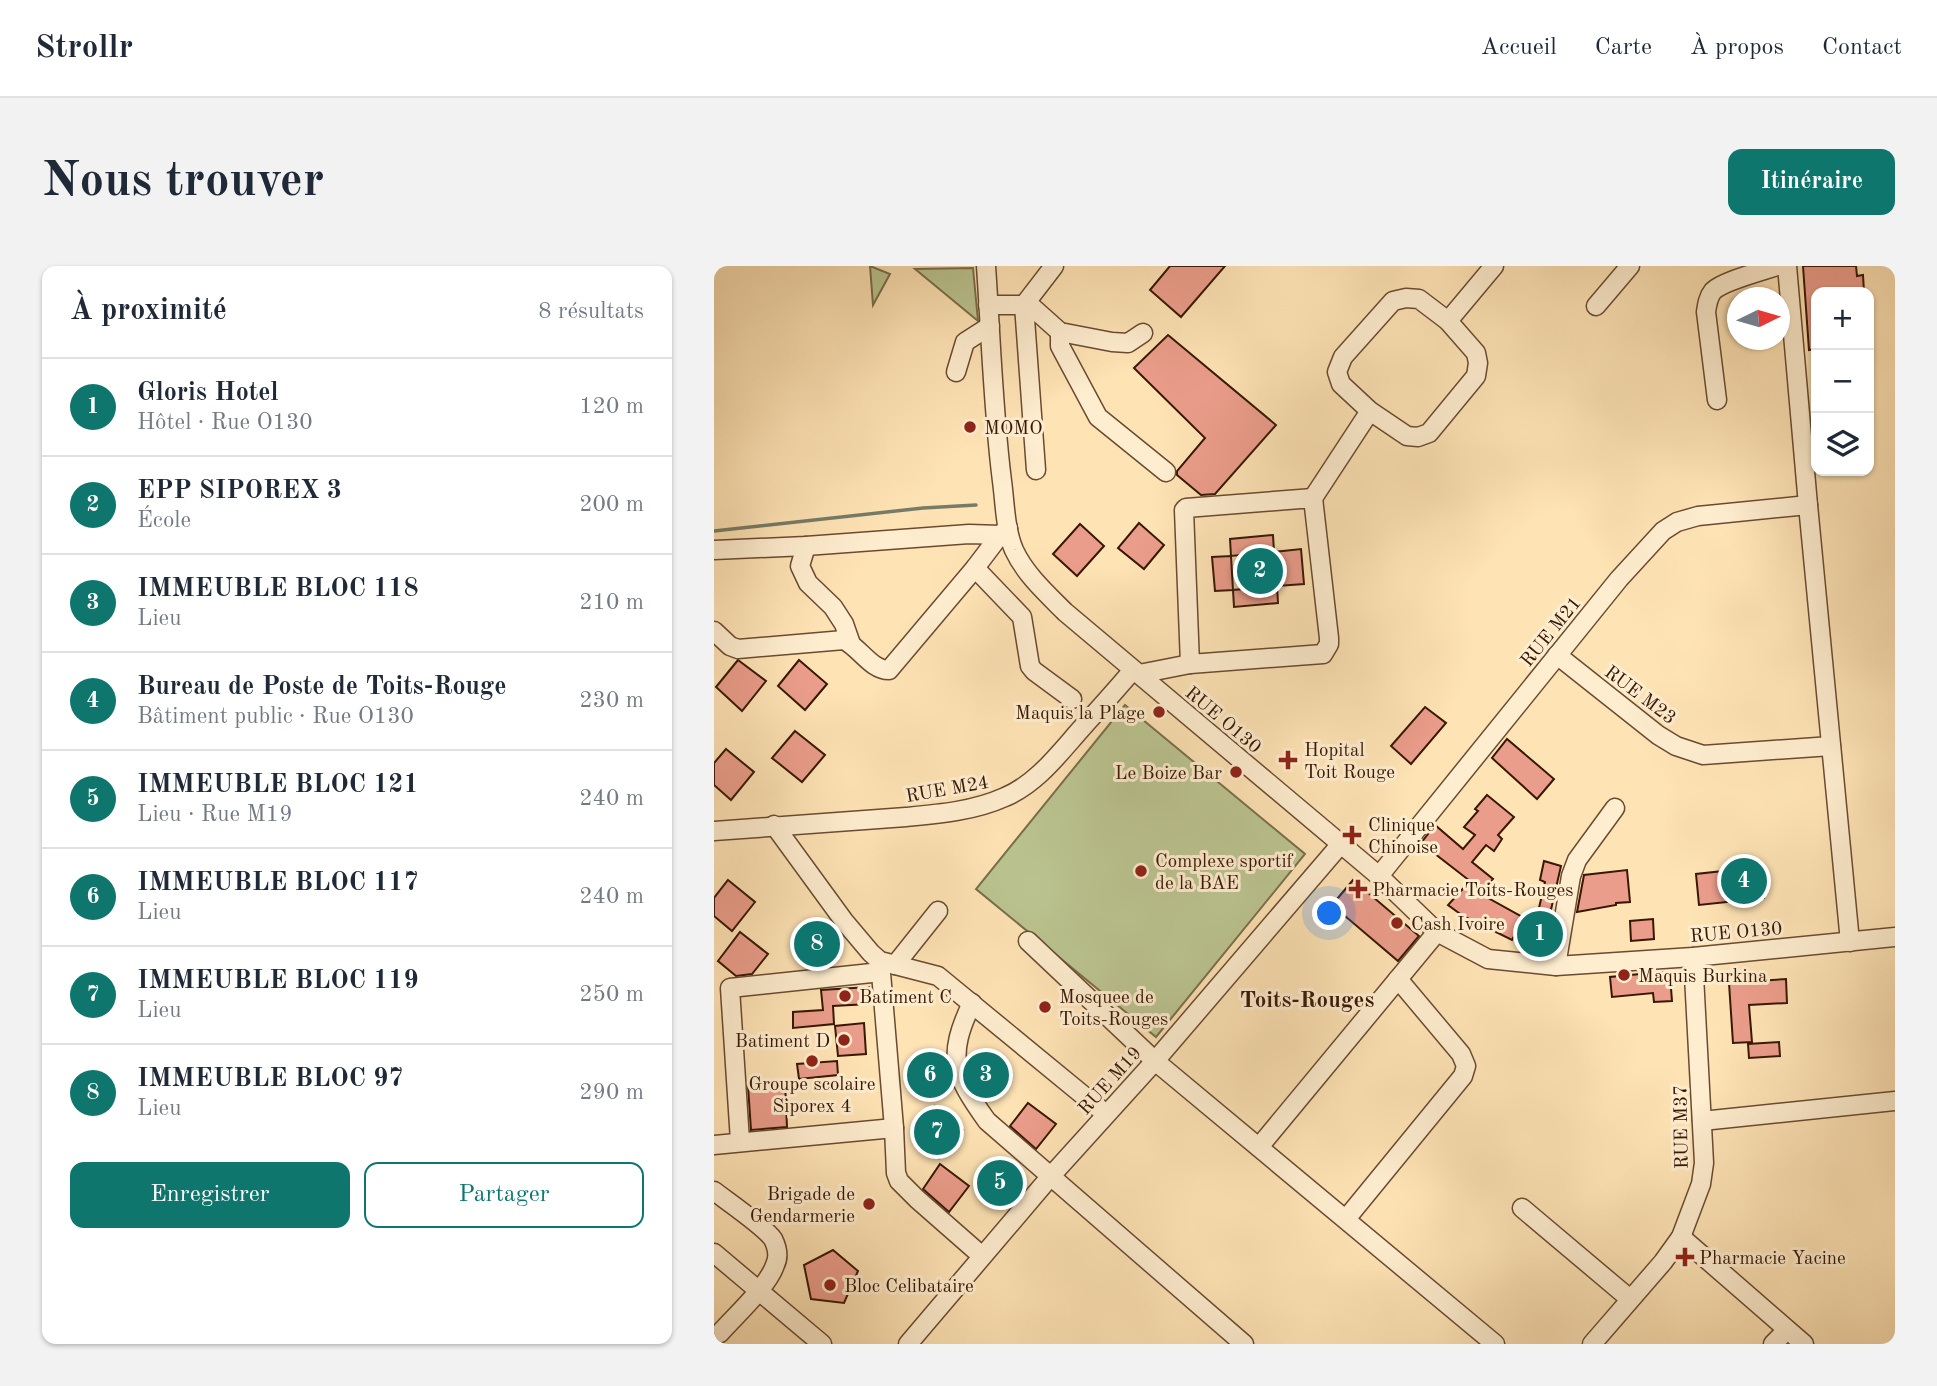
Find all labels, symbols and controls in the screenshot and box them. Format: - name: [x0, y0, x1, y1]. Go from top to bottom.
- text: Strollr: [35, 32, 133, 65]
- text: Accueil: [1481, 36, 1557, 60]
- text: Carte: [1595, 36, 1652, 60]
- text: À propos: [1690, 36, 1784, 60]
- text: Contact: [1822, 36, 1902, 60]
- button: Itinéraire: [1728, 149, 1895, 215]
- text: Nous trouver: [42, 158, 324, 207]
- north arrow: [1727, 287, 1790, 350]
- map controls: [1811, 287, 1874, 476]
- button: +: [1811, 287, 1874, 350]
- text: À proximité: [70, 296, 227, 326]
- text: 8 résultats: [538, 300, 644, 323]
- button: −: [1811, 350, 1874, 413]
- text: Gloris Hotel: [137, 380, 279, 406]
- text: 1: [86, 395, 100, 418]
- text: 120 m: [579, 395, 644, 418]
- text: Hôtel · Rue O130: [137, 411, 313, 434]
- button: layers: [1811, 413, 1874, 476]
- marker: MOMO: [962, 419, 978, 435]
- place label: MOMO: [984, 420, 1042, 439]
- text: EPP SIPOREX 3: [137, 478, 342, 504]
- text: 2: [86, 493, 100, 516]
- text: 200 m: [579, 493, 644, 516]
- text: École: [137, 509, 191, 532]
- pin: 2: [1237, 545, 1283, 597]
- text: IMMEUBLE BLOC 118: [137, 576, 418, 602]
- text: 3: [86, 591, 100, 614]
- text: 210 m: [579, 591, 644, 614]
- street label: RUE M21: [1518, 594, 1586, 671]
- text: Lieu: [137, 607, 181, 630]
- street label: RUE M23: [1600, 663, 1679, 729]
- text: Bureau de Poste de Toits-Rouge: [137, 674, 506, 700]
- street label: RUE O130: [1181, 684, 1264, 758]
- text: 4: [86, 689, 100, 712]
- text: 230 m: [579, 689, 644, 712]
- marker: Maquis la Plage: [1151, 704, 1167, 720]
- text: Bâtiment public · Rue O130: [137, 705, 414, 728]
- place label: Maquis la Plage: [1015, 705, 1145, 724]
- place label: Hopital Toit Rouge: [1304, 742, 1395, 783]
- marker: Hopital Toit Rouge: [1278, 750, 1298, 770]
- marker: Le Boize Bar: [1228, 764, 1244, 780]
- place label: Le Boize Bar: [1115, 765, 1222, 784]
- text: IMMEUBLE BLOC 121: [137, 772, 418, 798]
- street label: RUE M24: [904, 774, 991, 807]
- text: 5: [86, 787, 100, 810]
- text: 240 m: [579, 787, 644, 810]
- text: Lieu · Rue M19: [137, 803, 293, 826]
- place label: Clinique Chinoise: [1368, 817, 1438, 858]
- marker: Clinique Chinoise: [1342, 825, 1362, 845]
- place label: Complexe sportif de la BAE: [1155, 853, 1294, 894]
- pin: 4: [1721, 855, 1767, 907]
- marker: Complexe sportif de la BAE: [1133, 863, 1149, 879]
- text: IMMEUBLE BLOC 117: [137, 870, 418, 896]
- marker: Pharmacie Toits-Rouges: [1350, 881, 1366, 897]
- place label: Pharmacie Toits-Rouges: [1372, 882, 1574, 901]
- text: 6: [86, 885, 100, 908]
- text: 240 m: [579, 885, 644, 908]
- your location: [1312, 896, 1346, 930]
- text: Lieu: [137, 901, 181, 924]
- pin: 1: [1517, 908, 1563, 960]
- marker: Cash Ivoire: [1389, 915, 1405, 931]
- place label: Cash Ivoire: [1411, 916, 1505, 935]
- pin: 8: [794, 918, 840, 970]
- street label: RUE O130: [1689, 920, 1783, 947]
- marker: Maquis Burkina: [1616, 967, 1632, 983]
- text: IMMEUBLE BLOC 119: [137, 968, 418, 994]
- place label: Maquis Burkina: [1638, 968, 1768, 987]
- text: 7: [86, 983, 100, 1006]
- text: 250 m: [579, 983, 644, 1006]
- marker: Batiment C: [837, 988, 853, 1004]
- place label: Batiment C: [859, 989, 952, 1008]
- place label: Mosquee de Toits-Rouges: [1059, 989, 1168, 1030]
- district label: Toits-Rouges: [1240, 989, 1374, 1012]
- text: Lieu: [137, 999, 181, 1022]
- marker: Mosquee de Toits-Rouges: [1037, 999, 1053, 1015]
- marker: Batiment D: [836, 1032, 852, 1048]
- place label: Batiment D: [735, 1033, 830, 1052]
- street label: RUE M19: [1076, 1044, 1146, 1119]
- pin: 6: [907, 1049, 953, 1101]
- pin: 3: [963, 1049, 1009, 1101]
- marker: Groupe scolaire Siporex 4: [804, 1053, 820, 1069]
- text: IMMEUBLE BLOC 97: [137, 1066, 403, 1092]
- place label: Groupe scolaire Siporex 4: [748, 1076, 876, 1117]
- text: 8: [86, 1081, 100, 1104]
- text: 290 m: [579, 1081, 644, 1104]
- street label: RUE M37: [1672, 1085, 1693, 1169]
- text: Lieu: [137, 1097, 181, 1120]
- pin: 7: [914, 1106, 960, 1158]
- pin: 5: [977, 1157, 1023, 1209]
- button: Enregistrer: [70, 1162, 350, 1228]
- button: Partager: [364, 1162, 644, 1228]
- place label: Brigade de Gendarmerie: [750, 1186, 855, 1227]
- marker: Brigade de Gendarmerie: [861, 1196, 877, 1212]
- marker: Pharmacie Yacine: [1677, 1249, 1693, 1265]
- place label: Pharmacie Yacine: [1699, 1250, 1846, 1269]
- marker: Bloc Celibataire: [822, 1277, 838, 1293]
- place label: Bloc Celibataire: [844, 1278, 974, 1297]

